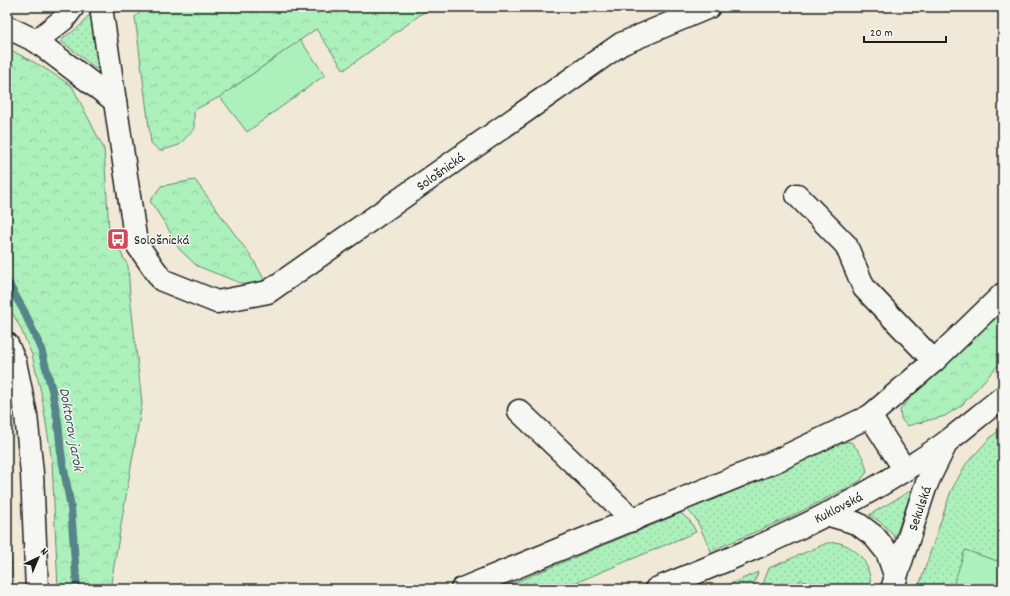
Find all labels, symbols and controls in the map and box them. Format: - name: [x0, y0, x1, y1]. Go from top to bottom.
- scale bar: [864, 18, 946, 44]
- text: 20 m: [870, 25, 893, 42]
- street label: Sološnická: [413, 149, 470, 197]
- bus stop icon: Sološnická: [105, 226, 131, 252]
- place label: Sološnická: [134, 231, 189, 251]
- water label: Doktorov jarok: [52, 386, 88, 474]
- street label: Sekulská: [904, 484, 938, 534]
- street label: Kuklovská: [811, 488, 867, 530]
- north arrow: [18, 538, 58, 578]
- text: N: [36, 545, 51, 560]

